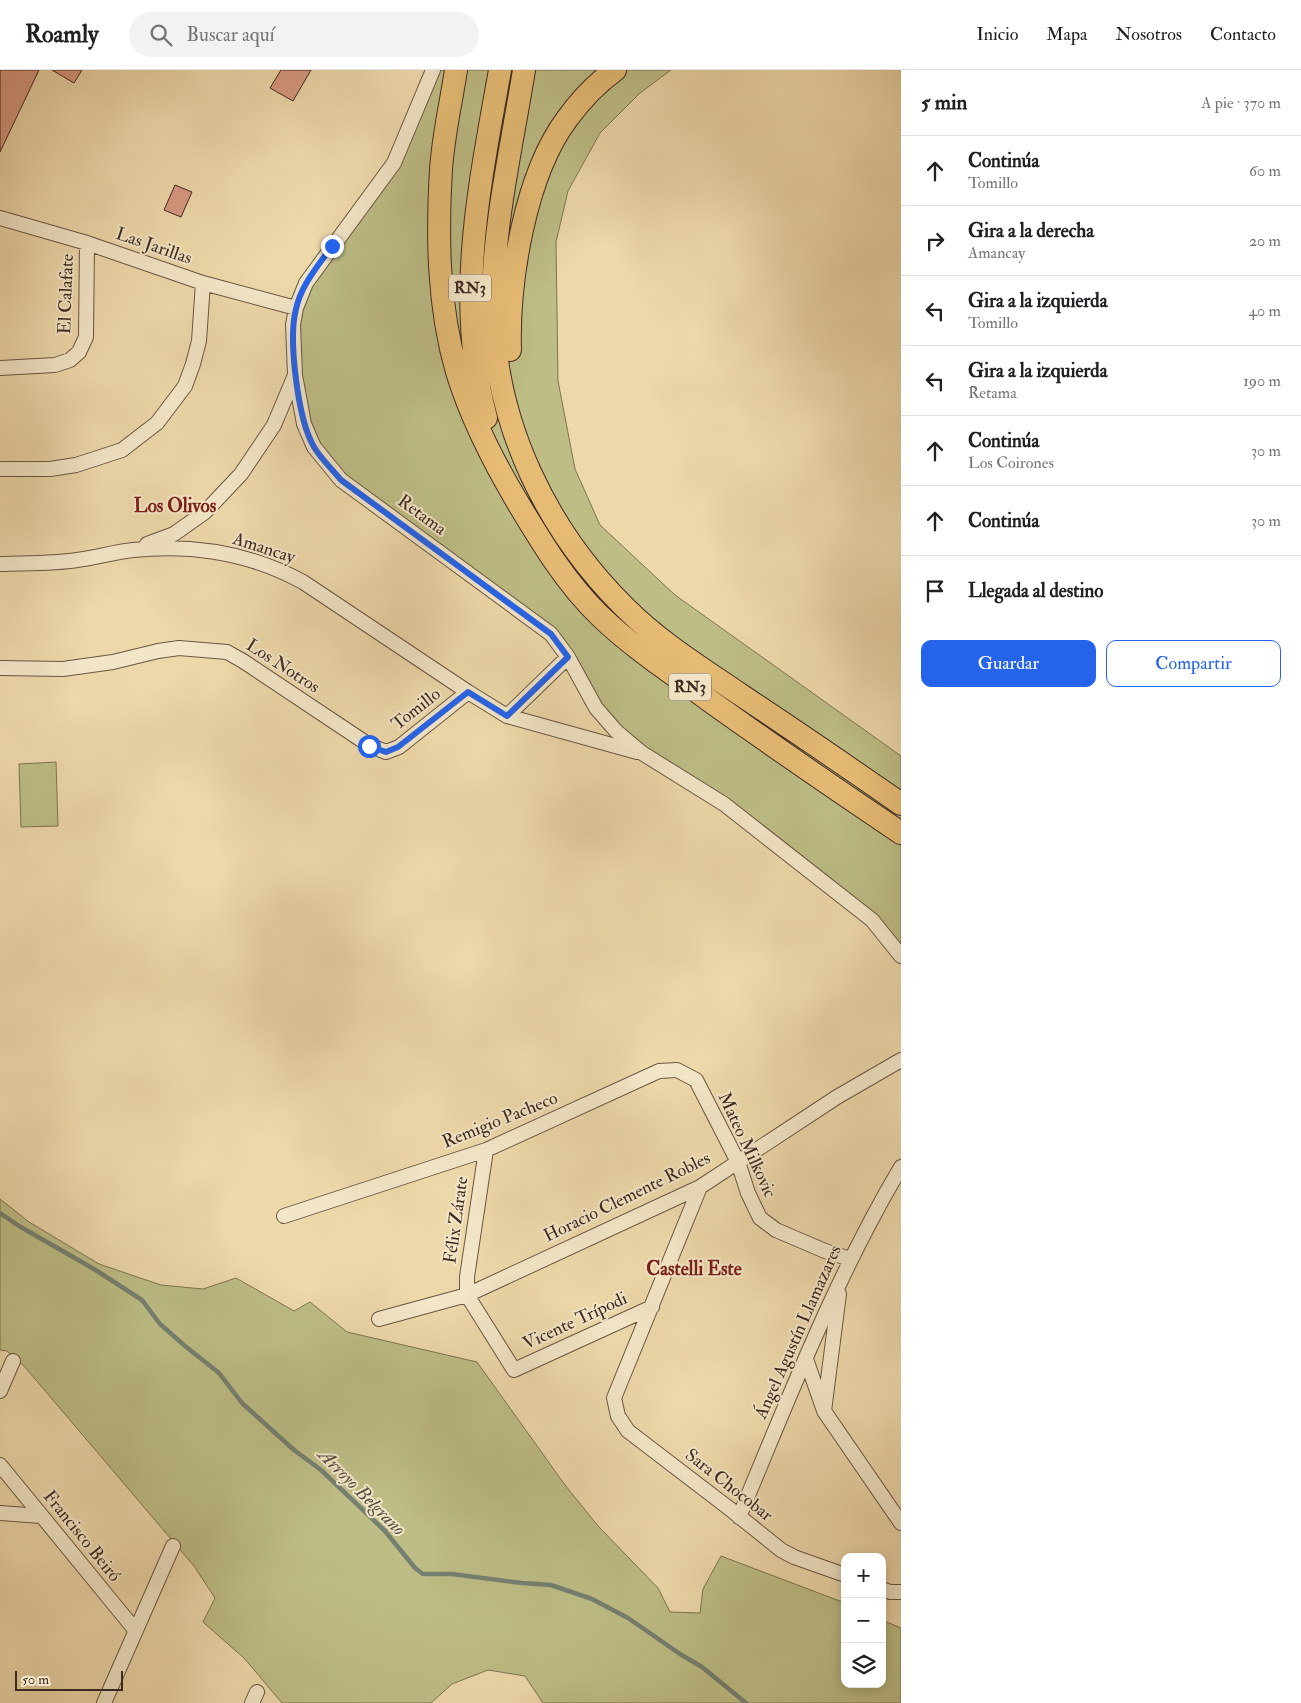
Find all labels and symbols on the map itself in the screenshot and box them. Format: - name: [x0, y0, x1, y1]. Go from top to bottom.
- street label: Las Jarillas: [113, 222, 195, 270]
- route end: [321, 235, 344, 258]
- street label: El Calafate: [53, 253, 79, 335]
- road number: RN3: [449, 274, 491, 302]
- street label: Retama: [393, 490, 451, 541]
- district label: Los Olivos: [134, 494, 217, 518]
- street label: Amancay: [229, 527, 299, 569]
- street label: Los Notros: [242, 634, 324, 698]
- road number: RN3: [669, 674, 711, 700]
- street label: Tomillo: [387, 682, 446, 735]
- route start: [358, 735, 381, 758]
- street label: Remigio Pacheco: [439, 1086, 561, 1154]
- street label: Mateo Milkovic: [713, 1089, 781, 1201]
- street label: Horacio Clemente Robles: [540, 1147, 714, 1247]
- street label: Félix Zárate: [438, 1174, 474, 1265]
- street label: Ángel Agustín Llamazares: [749, 1241, 847, 1423]
- district label: Castelli Este: [646, 1257, 742, 1281]
- street label: Vicente Trípodi: [519, 1287, 631, 1355]
- water label: Arroyo Belgrano: [312, 1442, 411, 1541]
- street label: Sara Chocobar: [680, 1443, 778, 1527]
- street label: Francisco Beiró: [38, 1485, 126, 1587]
- scale bar: [15, 1668, 122, 1691]

